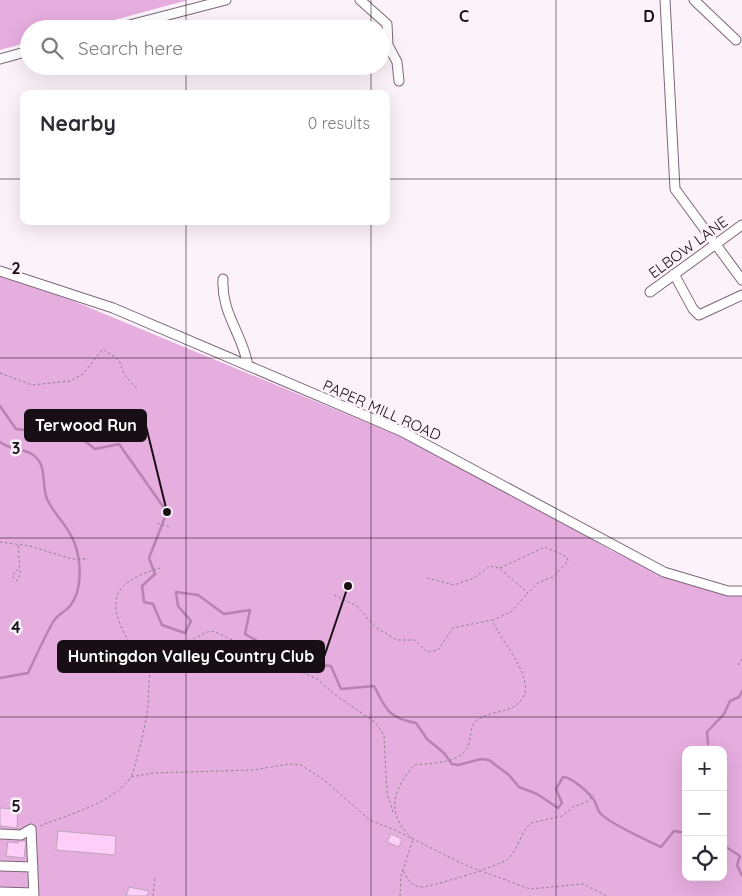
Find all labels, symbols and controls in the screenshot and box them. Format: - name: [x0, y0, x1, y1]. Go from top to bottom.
- text: C: [459, 6, 469, 26]
- text: D: [643, 6, 655, 26]
- search box: [20, 20, 390, 75]
- icon: search: [38, 34, 66, 62]
- text: Search here: [78, 36, 183, 60]
- text: Nearby: [40, 110, 116, 136]
- text: 0 results: [308, 113, 370, 133]
- street label: ELBOW LANE: [645, 212, 731, 282]
- text: 2: [11, 258, 21, 278]
- street label: PAPER MILL ROAD: [320, 375, 444, 445]
- callout: Terwood Run: [25, 410, 146, 441]
- text: Terwood Run: [35, 415, 137, 435]
- text: 3: [12, 438, 20, 458]
- text: 4: [11, 617, 21, 637]
- callout: Huntingdon Valley Country Club: [58, 641, 324, 672]
- text: Huntingdon Valley Country Club: [68, 646, 314, 666]
- map controls: [682, 746, 727, 881]
- button: +: [682, 746, 727, 791]
- button: −: [682, 791, 727, 836]
- text: 5: [11, 796, 21, 816]
- button: locate: [682, 836, 727, 881]

